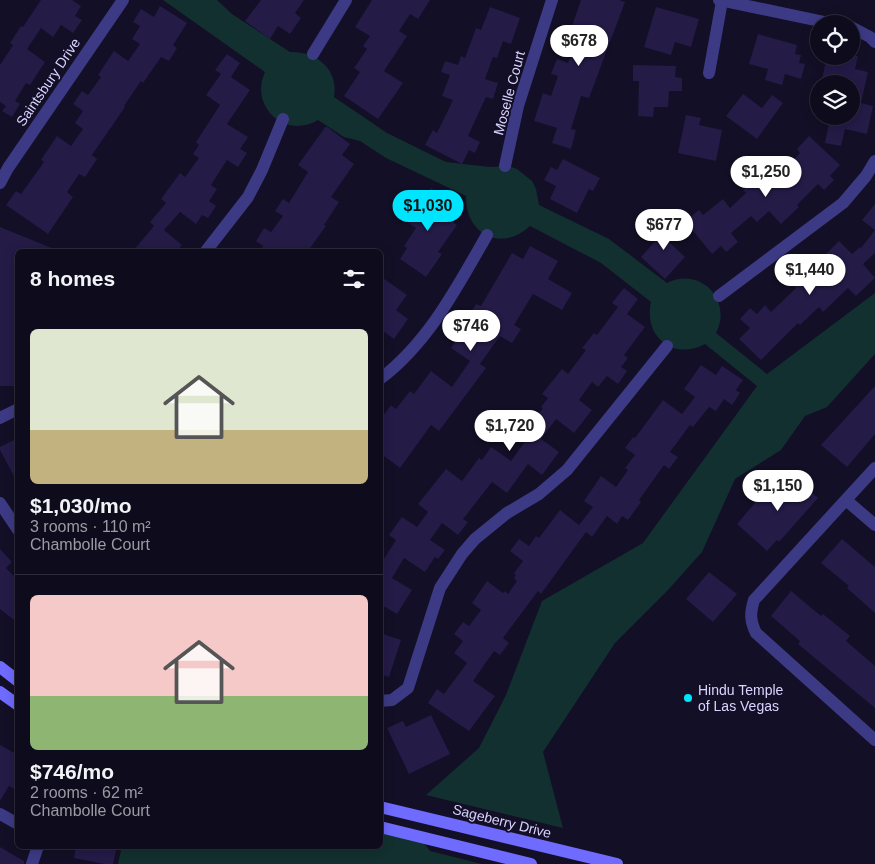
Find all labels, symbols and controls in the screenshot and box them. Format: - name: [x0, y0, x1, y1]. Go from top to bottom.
- map controls: [810, 15, 860, 125]
- button: locate: [810, 15, 860, 65]
- pin: $678: [549, 24, 609, 67]
- text: $678: [561, 32, 597, 49]
- street label: Saintsbury Drive: [13, 35, 83, 129]
- street label: Moselle Court: [490, 49, 528, 137]
- button: layers: [810, 75, 860, 125]
- pin: $1,250: [725, 156, 807, 198]
- text: $1,250: [742, 163, 790, 180]
- pin: $1,030: [387, 190, 469, 232]
- text: $1,030: [404, 197, 452, 214]
- pin: $677: [634, 208, 694, 251]
- text: $677: [646, 216, 682, 233]
- pin: $1,440: [769, 254, 851, 296]
- text: $1,440: [786, 261, 834, 278]
- icon: filters: [340, 265, 368, 293]
- text: 8 homes: [30, 267, 115, 290]
- pin: $746: [441, 310, 501, 352]
- text: $746: [453, 317, 489, 334]
- icon: home: [154, 362, 244, 452]
- pin: $1,720: [469, 410, 551, 452]
- text: $1,720: [486, 417, 534, 434]
- pin: $1,150: [737, 470, 819, 512]
- text: $1,150: [754, 477, 802, 494]
- text: $1,030/mo: [30, 494, 132, 517]
- text: 3 rooms · 110 m²: [30, 518, 151, 535]
- text: Chambolle Court: [30, 536, 150, 553]
- icon: home: [154, 627, 244, 717]
- place label: Hindu Temple of Las Vegas: [698, 682, 784, 714]
- marker: Hindu Temple of Las Vegas: [682, 692, 694, 704]
- text: $746/mo: [30, 760, 114, 783]
- text: 2 rooms · 62 m²: [30, 784, 143, 801]
- street label: Sageberry Drive: [451, 801, 553, 841]
- text: Chambolle Court: [30, 802, 150, 819]

